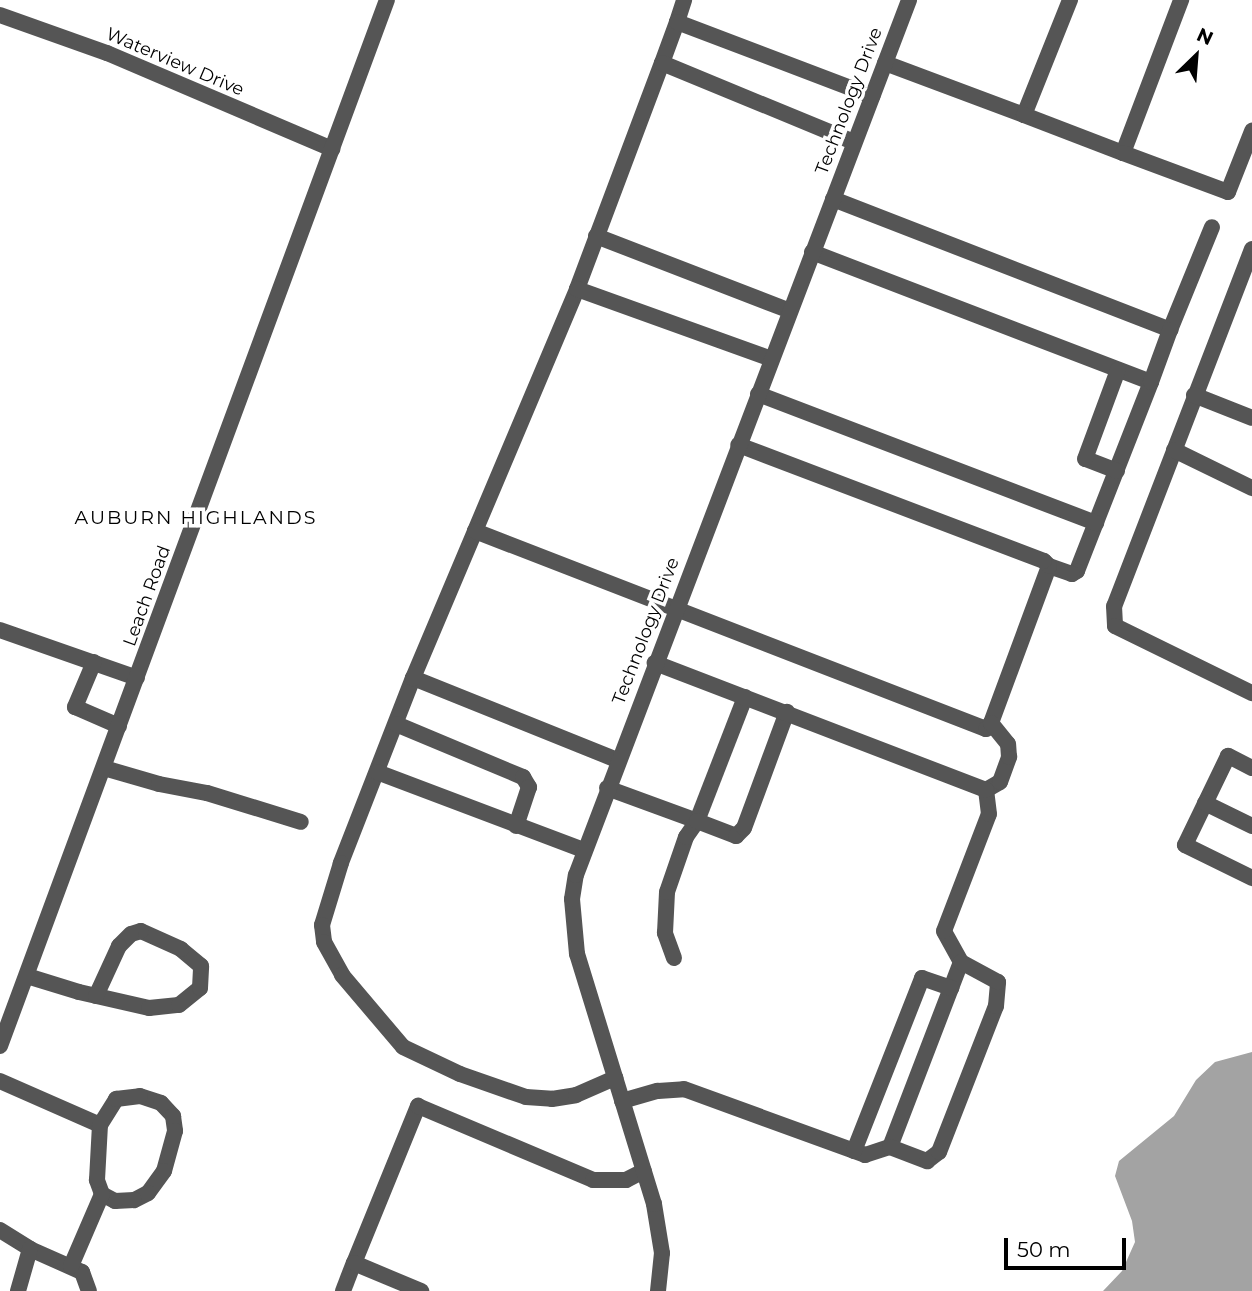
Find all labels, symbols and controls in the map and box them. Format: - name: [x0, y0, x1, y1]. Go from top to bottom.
- north arrow: [1161, 21, 1231, 91]
- street label: Waterview Drive: [103, 23, 247, 101]
- text: N: [1193, 23, 1217, 50]
- street label: Technology Drive: [811, 24, 887, 178]
- district label: AUBURN HIGHLANDS: [77, 507, 315, 529]
- street label: Leach Road: [119, 543, 175, 649]
- street label: Technology Drive: [608, 554, 684, 708]
- scale bar: [1007, 1224, 1130, 1268]
- text: 50 m: [1017, 1237, 1071, 1262]

